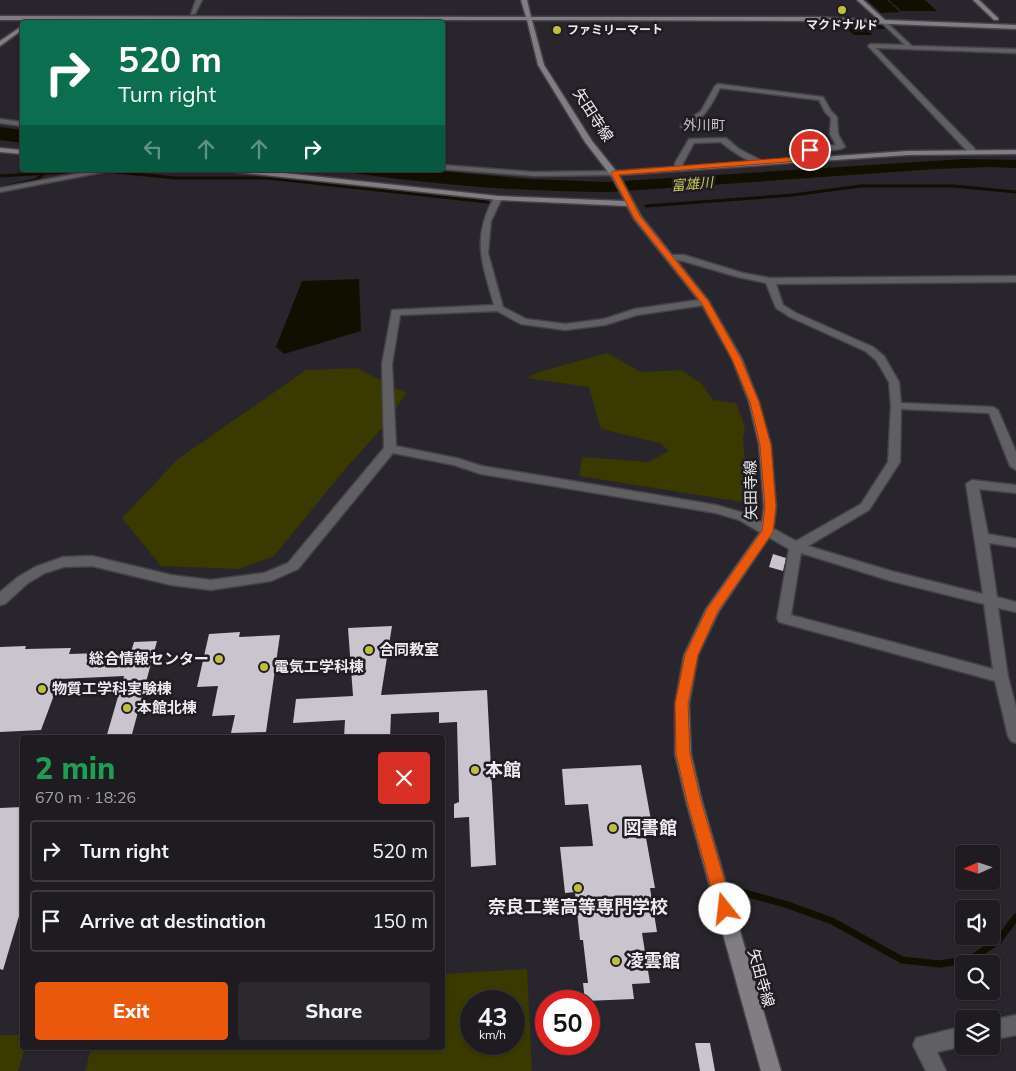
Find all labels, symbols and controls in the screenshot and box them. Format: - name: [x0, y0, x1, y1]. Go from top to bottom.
- marker: マクドナルド: [836, 4, 848, 16]
- place label: マクドナルド: [806, 17, 878, 32]
- place label: ファミリーマート: [567, 22, 663, 37]
- marker: ファミリーマート: [551, 24, 563, 36]
- text: 520 m: [118, 37, 222, 81]
- icon: right: [35, 40, 100, 105]
- text: Turn right: [118, 80, 216, 108]
- street label: 矢田寺線: [569, 84, 618, 145]
- district label: 外川町: [683, 116, 725, 134]
- pin: [789, 129, 831, 171]
- icon: left: [139, 135, 167, 163]
- icon: ahead: [192, 135, 220, 163]
- icon: ahead: [245, 135, 273, 163]
- icon: right: [298, 135, 326, 163]
- icon: arrive: [796, 136, 824, 164]
- water label: 富雄川: [670, 173, 716, 195]
- street label: 矢田寺線: [740, 460, 761, 520]
- place label: 合同教室: [379, 640, 439, 659]
- marker: 合同教室: [363, 644, 375, 656]
- place label: 総合情報センター: [89, 649, 209, 668]
- marker: 総合情報センター: [213, 653, 225, 665]
- place label: 電気工学科棟: [274, 657, 364, 676]
- marker: 電気工学科棟: [258, 661, 270, 673]
- place label: 物質工学科実験棟: [52, 679, 172, 698]
- marker: 物質工学科実験棟: [36, 683, 48, 695]
- place label: 本館北棟: [137, 698, 197, 717]
- marker: 本館北棟: [121, 702, 133, 714]
- text: 2 min: [35, 749, 115, 787]
- button: close: [378, 752, 430, 804]
- place label: 本館: [485, 758, 521, 781]
- marker: 本館: [469, 764, 481, 776]
- text: 670 m · 18:26: [35, 787, 136, 807]
- place label: 図書館: [623, 816, 677, 839]
- marker: 図書館: [607, 822, 619, 834]
- icon: right: [37, 837, 65, 865]
- text: Turn right: [80, 839, 169, 863]
- text: 520 m: [372, 839, 428, 863]
- north arrow: [955, 845, 1000, 890]
- map controls: [955, 845, 1000, 1055]
- marker: 奈良工業高等専門学校: [572, 882, 584, 894]
- position arrow: [698, 882, 750, 934]
- place label: 奈良工業高等専門学校: [488, 895, 668, 918]
- button: sound: [955, 900, 1000, 945]
- icon: arrive: [37, 907, 65, 935]
- text: Arrive at destination: [80, 909, 266, 933]
- text: 150 m: [372, 909, 428, 933]
- street label: 矢田寺線: [744, 946, 779, 1009]
- place label: 凌雲館: [626, 949, 680, 972]
- marker: 凌雲館: [610, 955, 622, 967]
- button: search: [955, 955, 1000, 1000]
- button: Exit: [35, 982, 228, 1040]
- button: Share: [238, 982, 430, 1040]
- speed limit sign: 50: [535, 990, 600, 1055]
- text: 43: [477, 1001, 508, 1032]
- button: layers: [955, 1010, 1000, 1055]
- text: km/h: [479, 1027, 506, 1042]

